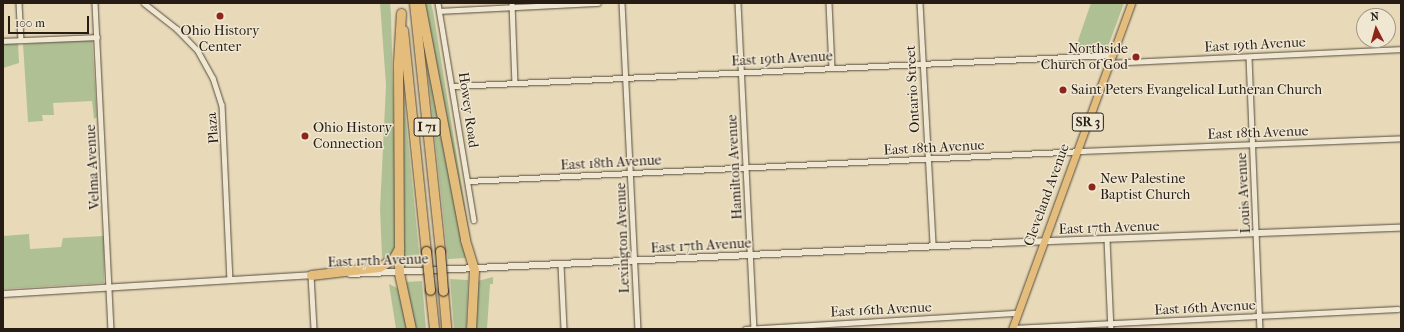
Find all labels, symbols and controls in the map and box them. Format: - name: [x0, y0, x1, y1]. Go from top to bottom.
- scale bar: [10, 8, 91, 34]
- north arrow: [1356, 8, 1396, 48]
- text: N: [1370, 10, 1380, 23]
- marker: Ohio History Center: [215, 11, 225, 21]
- text: 100 m: [15, 16, 45, 30]
- place label: Ohio History Center: [181, 23, 259, 56]
- street label: East 19th Avenue: [1204, 34, 1306, 56]
- place label: Northside Church of God: [1041, 41, 1128, 74]
- street label: Ontario Street: [902, 45, 924, 133]
- street label: East 19th Avenue: [731, 48, 833, 70]
- marker: Northside Church of God: [1131, 52, 1141, 62]
- street label: Howey Road: [454, 71, 482, 149]
- place label: Saint Peters Evangelical Lutheran Church: [1071, 82, 1322, 98]
- marker: Saint Peters Evangelical Lutheran Church: [1058, 85, 1068, 95]
- road number: SR 3: [1071, 111, 1105, 133]
- street label: Plaza: [203, 112, 223, 144]
- street label: Hamilton Avenue: [724, 114, 746, 220]
- road number: I 71: [413, 116, 441, 138]
- place label: Ohio History Connection: [313, 120, 392, 152]
- street label: East 18th Avenue: [1207, 123, 1309, 143]
- street label: Velma Avenue: [82, 124, 104, 210]
- marker: Ohio History Connection: [300, 131, 310, 141]
- street label: East 18th Avenue: [883, 137, 985, 159]
- street label: Cleveland Avenue: [1021, 141, 1073, 249]
- street label: East 18th Avenue: [560, 152, 662, 174]
- street label: Louis Avenue: [1233, 152, 1255, 234]
- place label: New Palestine Baptist Church: [1100, 171, 1190, 204]
- street label: Lexington Avenue: [613, 182, 633, 294]
- marker: New Palestine Baptist Church: [1087, 182, 1097, 192]
- street label: East 17th Avenue: [1058, 218, 1160, 238]
- street label: East 17th Avenue: [650, 235, 752, 257]
- street label: East 17th Avenue: [327, 251, 429, 271]
- street label: East 16th Avenue: [1154, 297, 1256, 319]
- street label: East 16th Avenue: [830, 299, 932, 321]

